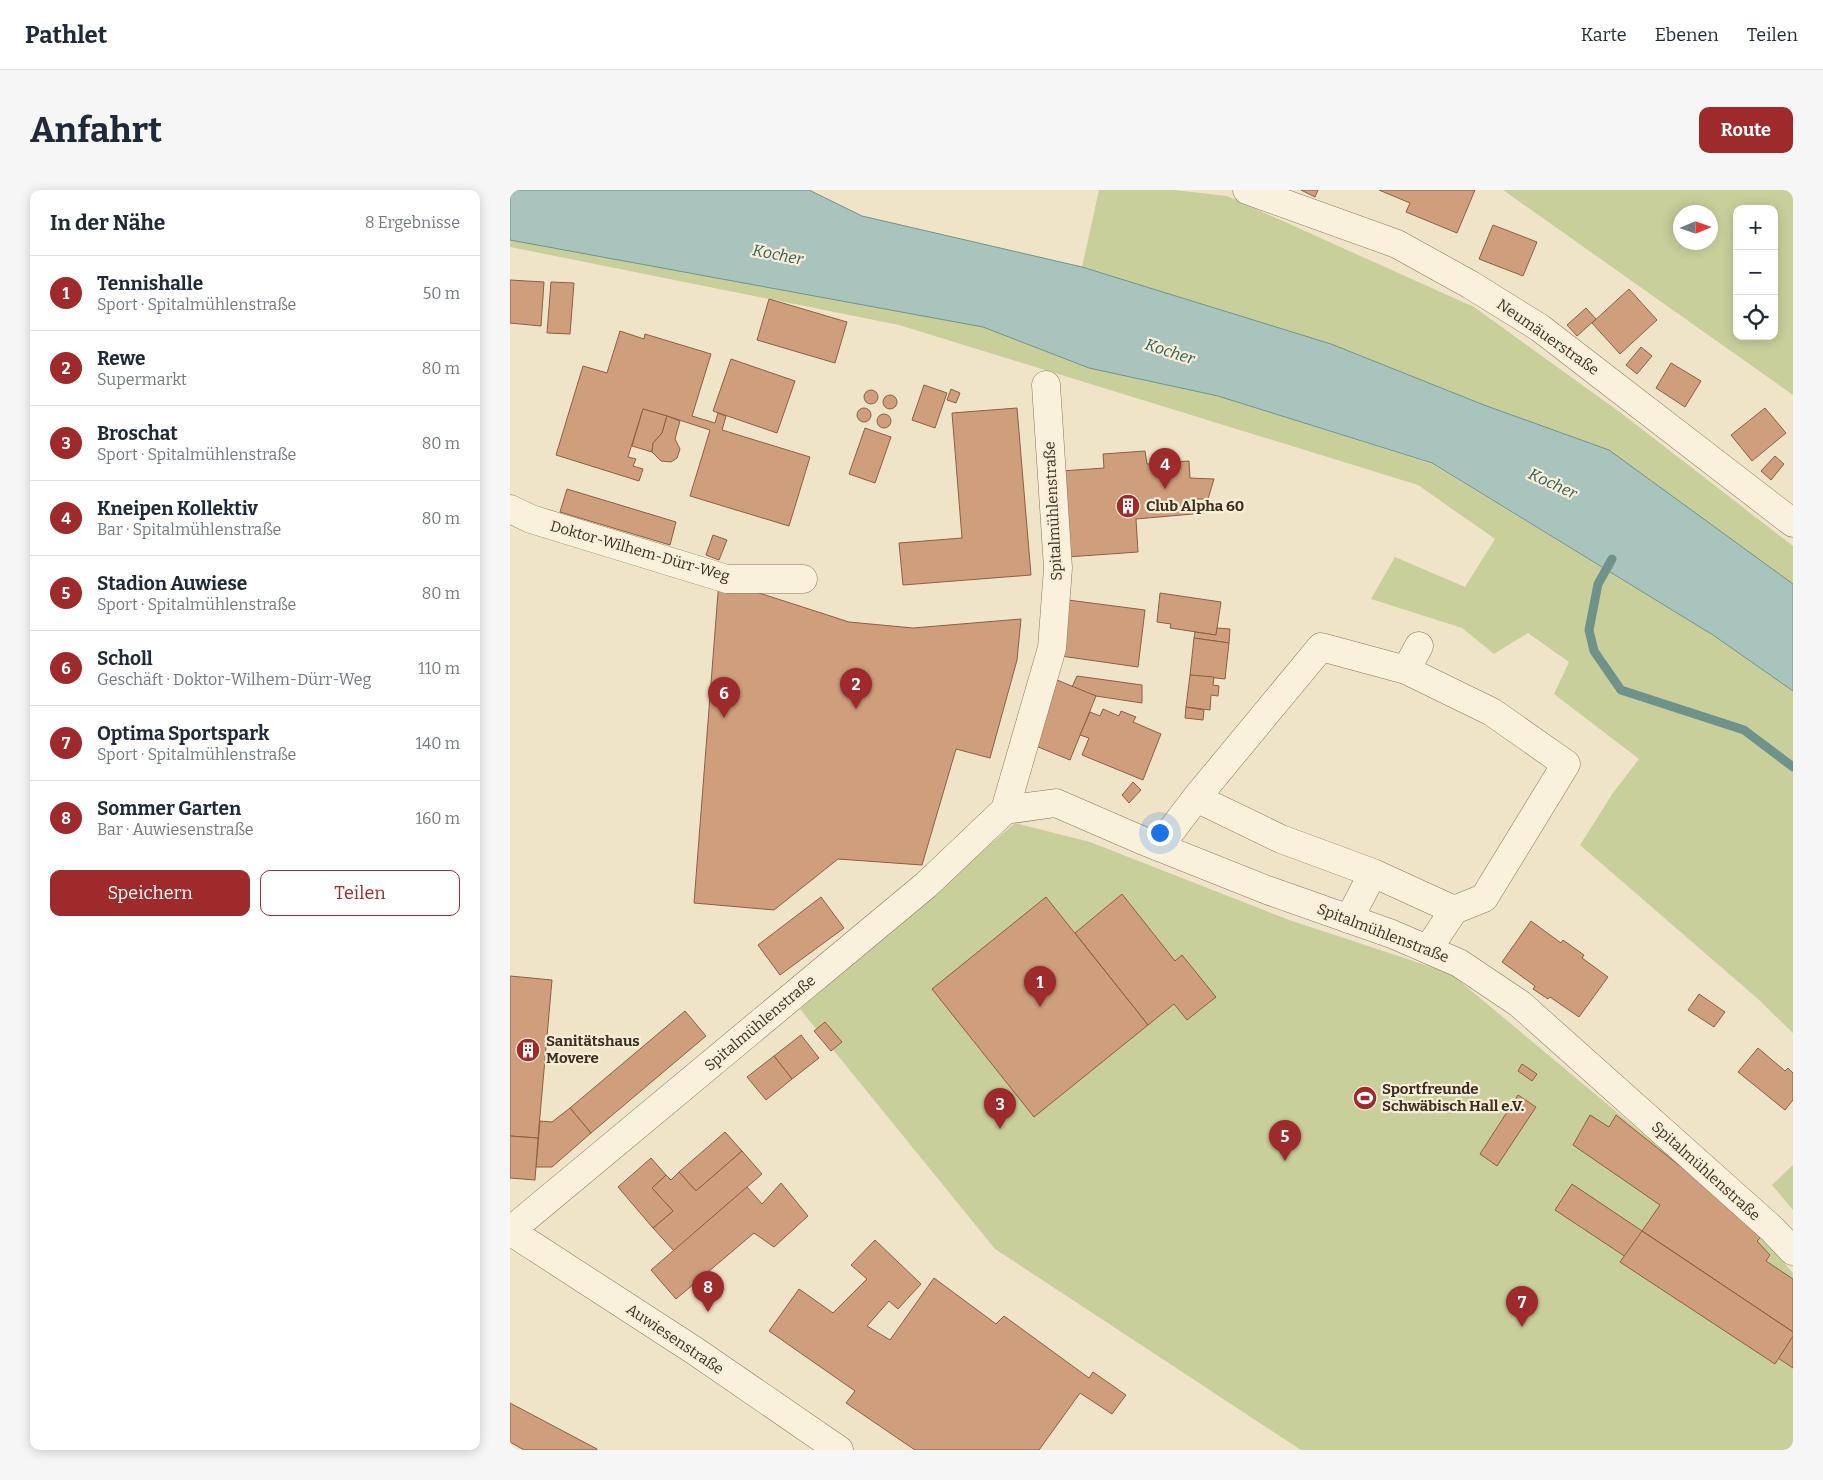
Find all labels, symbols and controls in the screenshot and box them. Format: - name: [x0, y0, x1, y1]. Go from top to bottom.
- text: Pathlet: [25, 21, 107, 49]
- text: Karte: [1581, 24, 1627, 46]
- text: Ebenen: [1655, 24, 1719, 46]
- text: Teilen: [1747, 24, 1798, 46]
- button: Route: [1699, 107, 1793, 153]
- text: Anfahrt: [30, 109, 162, 151]
- north arrow: [1673, 205, 1718, 250]
- map controls: [1733, 205, 1778, 340]
- button: +: [1733, 205, 1778, 250]
- text: In der Nähe: [50, 210, 165, 236]
- text: 8 Ergebnisse: [365, 213, 460, 232]
- water label: Kocher: [751, 240, 806, 269]
- button: −: [1733, 250, 1778, 295]
- text: Tennishalle: [97, 272, 203, 295]
- text: 1: [63, 284, 69, 303]
- text: 50 m: [423, 284, 460, 303]
- text: Sport · Spitalmühlenstraße: [97, 295, 296, 314]
- street label: Neumäuerstraße: [1494, 295, 1602, 379]
- button: locate: [1733, 295, 1778, 340]
- water label: Kocher: [1143, 335, 1198, 369]
- text: Rewe: [97, 347, 146, 370]
- text: 2: [61, 359, 71, 378]
- text: 80 m: [422, 359, 460, 378]
- text: Supermarkt: [97, 370, 187, 389]
- text: Broschat: [97, 422, 178, 445]
- text: 3: [61, 434, 71, 453]
- text: 80 m: [422, 434, 460, 453]
- street label: Spitalmühlenstraße: [1040, 441, 1066, 581]
- text: Sport · Spitalmühlenstraße: [97, 445, 296, 464]
- pin: 4: [1149, 448, 1181, 489]
- water label: Kocher: [1526, 464, 1581, 503]
- building icon: Club Alpha 60: [1115, 493, 1141, 519]
- text: Kneipen Kollektiv: [97, 497, 258, 520]
- place label: Club Alpha 60: [1146, 497, 1244, 515]
- text: 4: [61, 509, 71, 528]
- text: 80 m: [422, 509, 460, 528]
- street label: Doktor-Wilhem-Dürr-Weg: [548, 517, 732, 585]
- text: Bar · Spitalmühlenstraße: [97, 520, 281, 539]
- text: Stadion Auwiese: [97, 572, 247, 595]
- text: 5: [62, 584, 70, 603]
- text: 80 m: [422, 584, 460, 603]
- text: Sport · Spitalmühlenstraße: [97, 595, 296, 614]
- text: Scholl: [97, 647, 153, 670]
- text: 6: [61, 659, 71, 678]
- text: 110 m: [418, 659, 460, 678]
- pin: 2: [840, 668, 872, 709]
- text: Geschäft · Doktor-Wilhem-Dürr-Weg: [97, 670, 371, 689]
- pin: 6: [708, 677, 740, 718]
- text: Optima Sportspark: [97, 722, 269, 745]
- text: 7: [62, 734, 70, 753]
- text: 140 m: [415, 734, 460, 753]
- text: Sport · Spitalmühlenstraße: [97, 745, 296, 764]
- text: Sommer Garten: [97, 797, 241, 820]
- text: 8: [61, 809, 71, 828]
- text: 160 m: [415, 809, 460, 828]
- text: Bar · Auwiesenstraße: [97, 820, 254, 839]
- your location: [1147, 820, 1173, 846]
- button: Speichern: [50, 870, 250, 916]
- button: Teilen: [260, 870, 460, 916]
- street label: Spitalmühlenstraße: [1315, 900, 1451, 966]
- pin: 1: [1024, 966, 1056, 1007]
- street label: Spitalmühlenstraße: [701, 971, 819, 1075]
- place label: Sanitätshaus Movere: [546, 1032, 640, 1067]
- building icon: Sanitätshaus Movere: [515, 1037, 541, 1063]
- place label: Sportfreunde Schwäbisch Hall e.V.: [1382, 1080, 1524, 1115]
- sports icon: Sportfreunde Schwäbisch Hall e.V.: [1352, 1085, 1378, 1111]
- pin: 3: [984, 1088, 1016, 1129]
- street label: Spitalmühlenstraße: [1648, 1118, 1764, 1224]
- pin: 5: [1269, 1120, 1301, 1161]
- pin: 8: [692, 1271, 724, 1312]
- pin: 7: [1506, 1286, 1538, 1327]
- street label: Auwiesenstraße: [623, 1300, 727, 1378]

